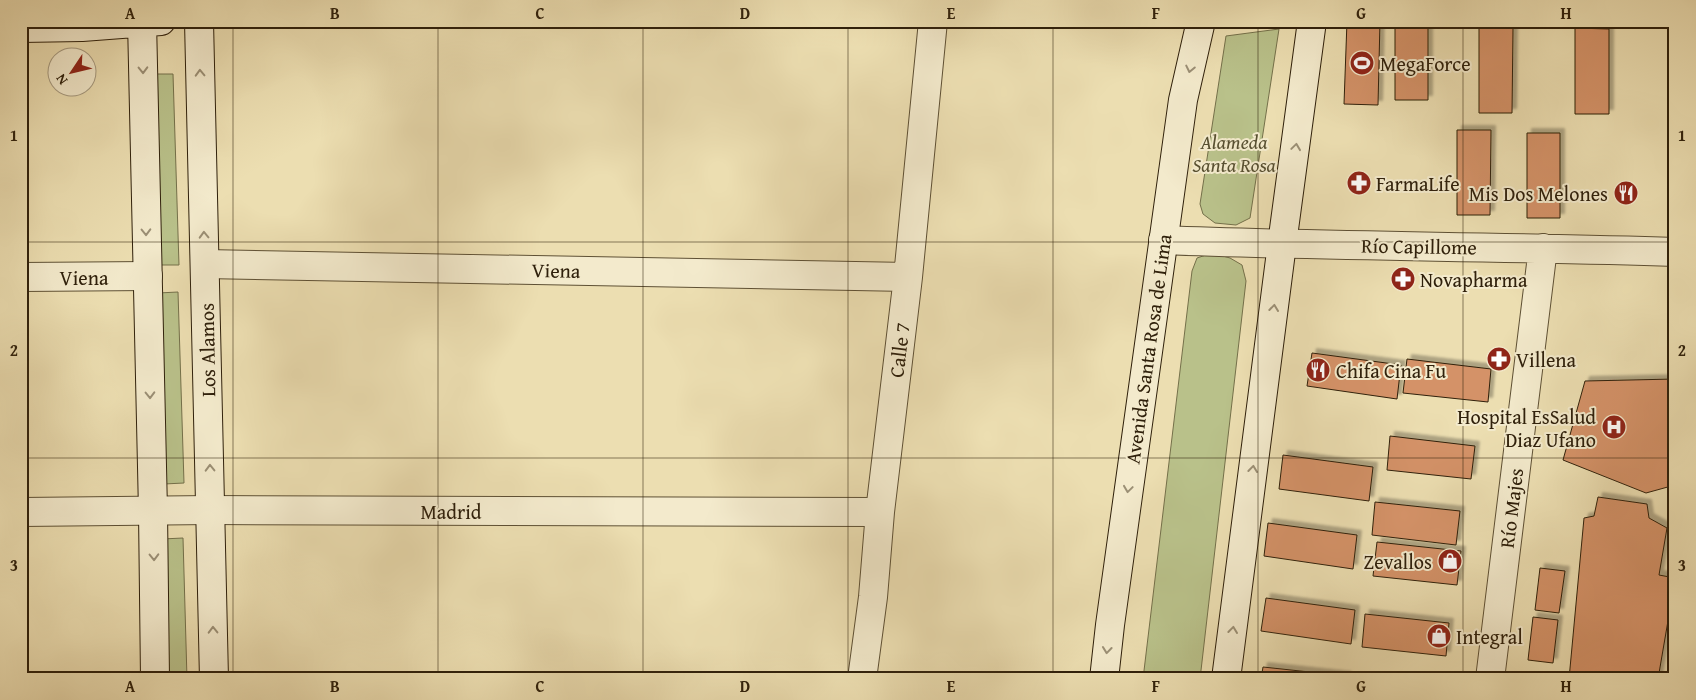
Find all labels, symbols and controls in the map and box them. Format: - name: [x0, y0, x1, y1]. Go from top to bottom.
- text: A: [125, 1, 136, 25]
- text: B: [330, 1, 340, 25]
- text: C: [535, 1, 545, 25]
- text: D: [740, 1, 750, 25]
- text: E: [947, 1, 956, 25]
- text: F: [1152, 1, 1160, 25]
- text: G: [1356, 1, 1366, 25]
- text: H: [1560, 1, 1572, 25]
- north arrow: [48, 48, 98, 98]
- place label: MegaForce: [1380, 49, 1471, 78]
- sports icon: MegaForce: [1349, 50, 1375, 76]
- one-way arrow: [1185, 64, 1196, 73]
- one-way arrow: [138, 66, 148, 74]
- one-way arrow: [195, 68, 205, 76]
- text: N: [50, 69, 72, 89]
- text: 1: [10, 123, 18, 147]
- text: 1: [1678, 123, 1686, 147]
- park label: Alameda Santa Rosa: [1192, 127, 1277, 179]
- one-way arrow: [1290, 143, 1300, 151]
- place label: FarmaLife: [1376, 169, 1460, 198]
- pharmacy icon: FarmaLife: [1346, 170, 1372, 196]
- place label: Mis Dos Melones: [1469, 179, 1608, 208]
- restaurant icon: Mis Dos Melones: [1613, 180, 1639, 206]
- one-way arrow: [141, 229, 152, 237]
- street label: Río Capillome: [1361, 230, 1477, 262]
- one-way arrow: [199, 231, 210, 239]
- street label: Avenida Santa Rosa de Lima: [1118, 232, 1179, 466]
- street label: Viena: [531, 255, 581, 285]
- street label: Viena: [60, 263, 109, 292]
- place label: Novapharma: [1420, 265, 1528, 294]
- pharmacy icon: Novapharma: [1390, 266, 1416, 292]
- street label: Los Alamos: [192, 303, 222, 397]
- one-way arrow: [1268, 304, 1279, 312]
- street label: Calle 7: [881, 321, 917, 379]
- text: 2: [10, 338, 18, 362]
- text: 2: [1678, 338, 1686, 362]
- place label: Villena: [1516, 345, 1577, 374]
- pharmacy icon: Villena: [1486, 346, 1512, 372]
- place label: Chifa Cina Fu: [1336, 356, 1446, 385]
- restaurant icon: Chifa Cina Fu: [1305, 357, 1331, 383]
- one-way arrow: [145, 391, 156, 399]
- place label: Hospital EsSalud Diaz Ufano: [1457, 402, 1596, 454]
- hospital icon: Hospital EsSalud Diaz Ufano: [1601, 414, 1627, 440]
- one-way arrow: [205, 463, 215, 471]
- one-way arrow: [1247, 465, 1258, 473]
- street label: Río Majes: [1492, 466, 1530, 550]
- one-way arrow: [1124, 485, 1134, 494]
- street label: Madrid: [420, 497, 482, 526]
- place label: Zevallos: [1364, 547, 1432, 576]
- shop icon: Zevallos: [1437, 548, 1463, 574]
- text: 3: [10, 553, 18, 577]
- text: 3: [1678, 553, 1686, 577]
- one-way arrow: [149, 554, 159, 562]
- place label: Integral: [1456, 622, 1523, 651]
- shop icon: Integral: [1426, 623, 1452, 649]
- one-way arrow: [208, 626, 218, 634]
- one-way arrow: [1227, 626, 1237, 635]
- one-way arrow: [1102, 647, 1113, 655]
- text: A: [125, 674, 136, 698]
- text: B: [330, 674, 340, 698]
- text: C: [535, 674, 545, 698]
- text: D: [740, 674, 750, 698]
- text: E: [947, 674, 956, 698]
- text: F: [1152, 674, 1160, 698]
- text: G: [1356, 674, 1366, 698]
- text: H: [1560, 674, 1572, 698]

